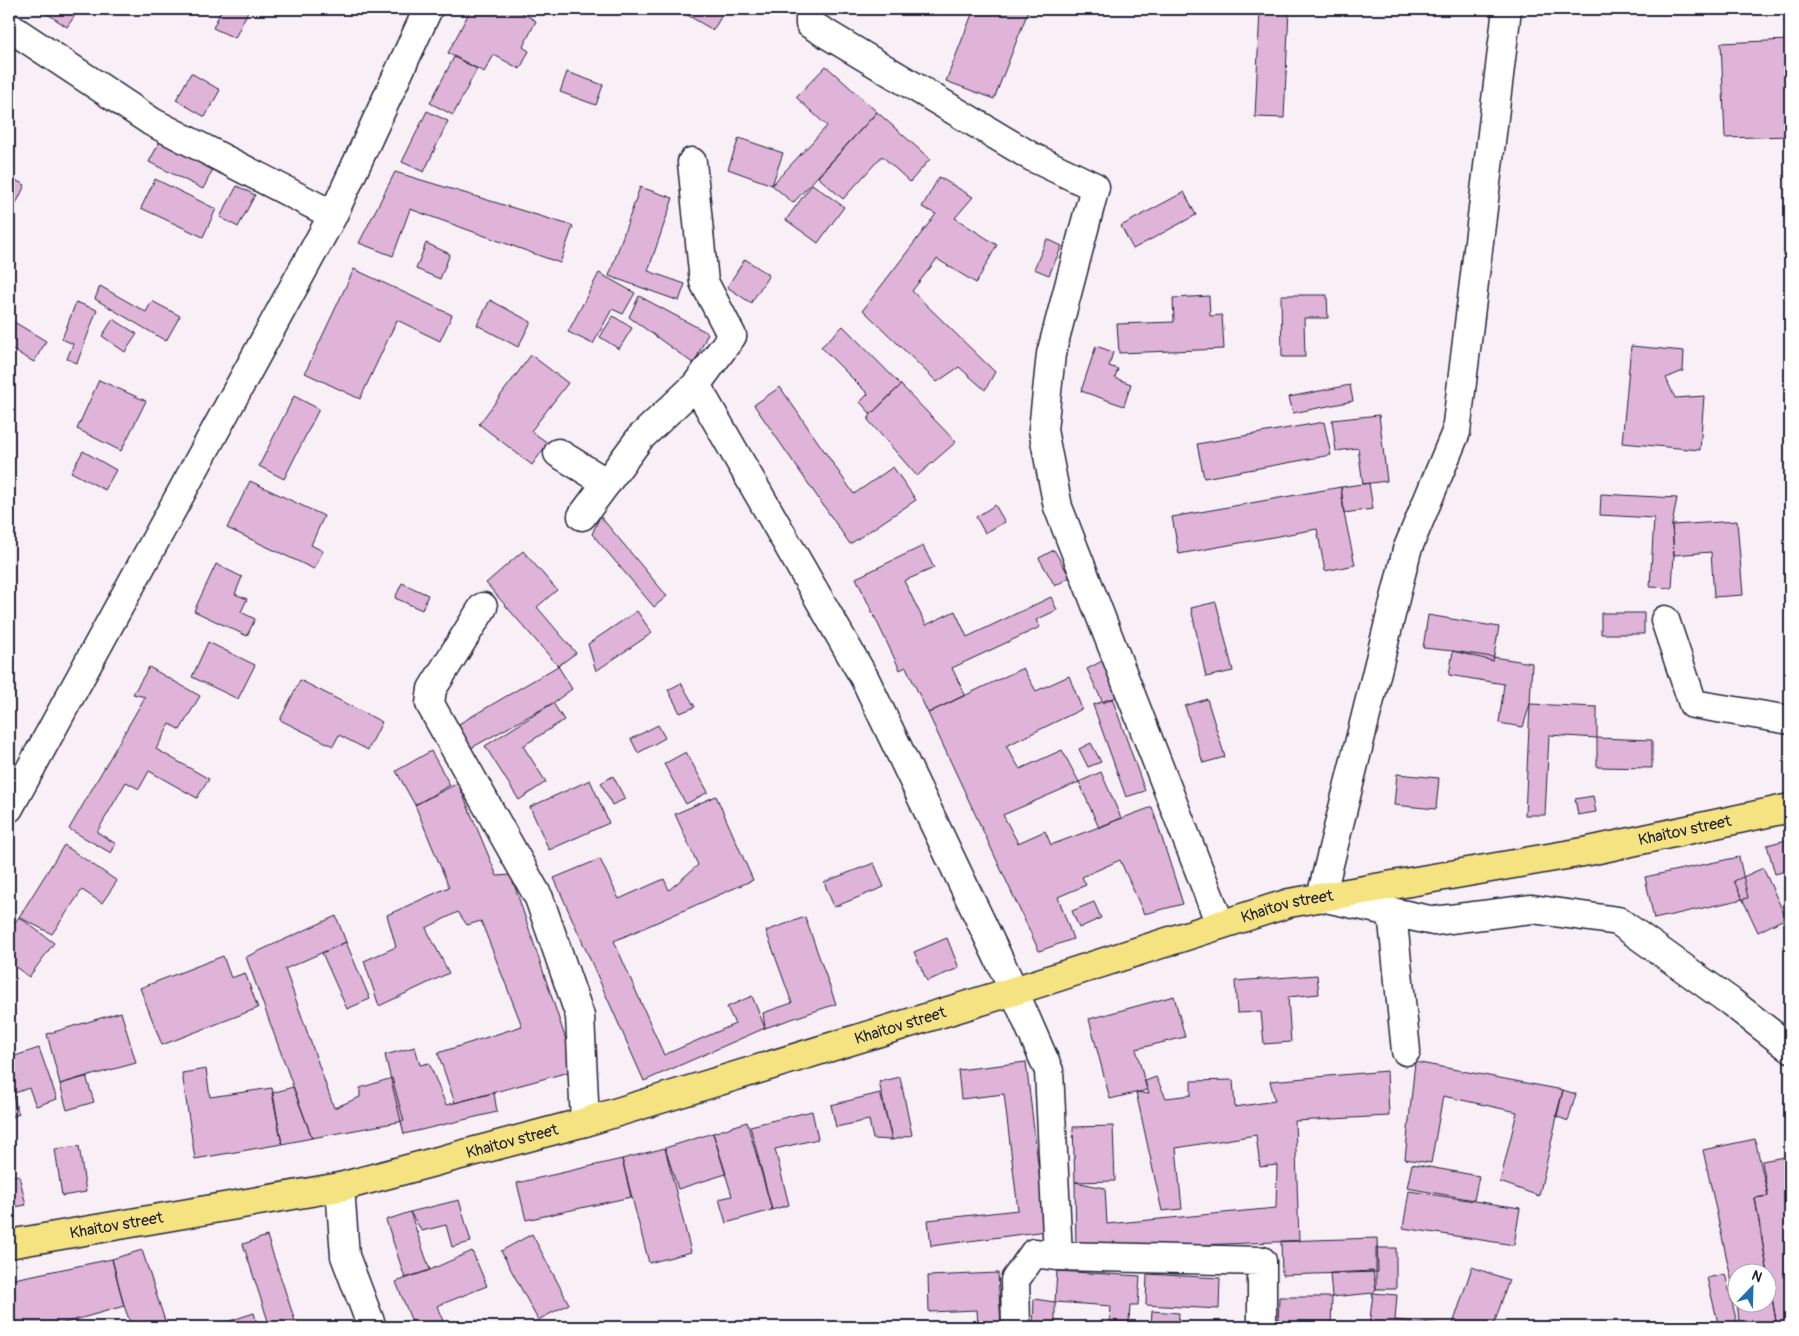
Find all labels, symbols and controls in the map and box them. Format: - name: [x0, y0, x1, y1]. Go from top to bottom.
- street label: Khaitov street: [1636, 811, 1734, 850]
- street label: Khaitov street: [1238, 885, 1335, 928]
- street label: Khaitov street: [852, 1002, 949, 1049]
- street label: Khaitov street: [464, 1119, 561, 1163]
- street label: Khaitov street: [68, 1208, 165, 1243]
- north arrow: [1726, 1264, 1776, 1314]
- text: N: [1749, 1267, 1765, 1286]

